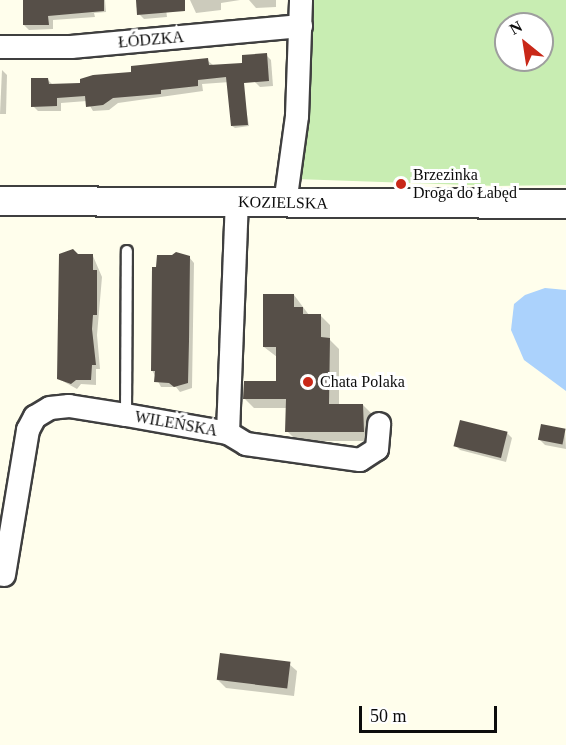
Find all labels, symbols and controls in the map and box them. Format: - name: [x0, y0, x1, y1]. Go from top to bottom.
- north arrow: [494, 12, 554, 72]
- text: N: [506, 17, 525, 38]
- street label: ŁÓDZKA: [117, 28, 185, 52]
- place label: Brzezinka Droga do Łabęd: [413, 165, 517, 203]
- marker: Brzezinka Droga do Łabęd: [394, 177, 408, 191]
- street label: KOZIELSKA: [238, 193, 328, 213]
- place label: Chata Polaka: [320, 372, 405, 392]
- marker: Chata Polaka: [301, 375, 315, 389]
- street label: WILEŃSKA: [133, 407, 219, 441]
- scale bar: [362, 694, 500, 732]
- text: 50 m: [370, 706, 407, 726]

